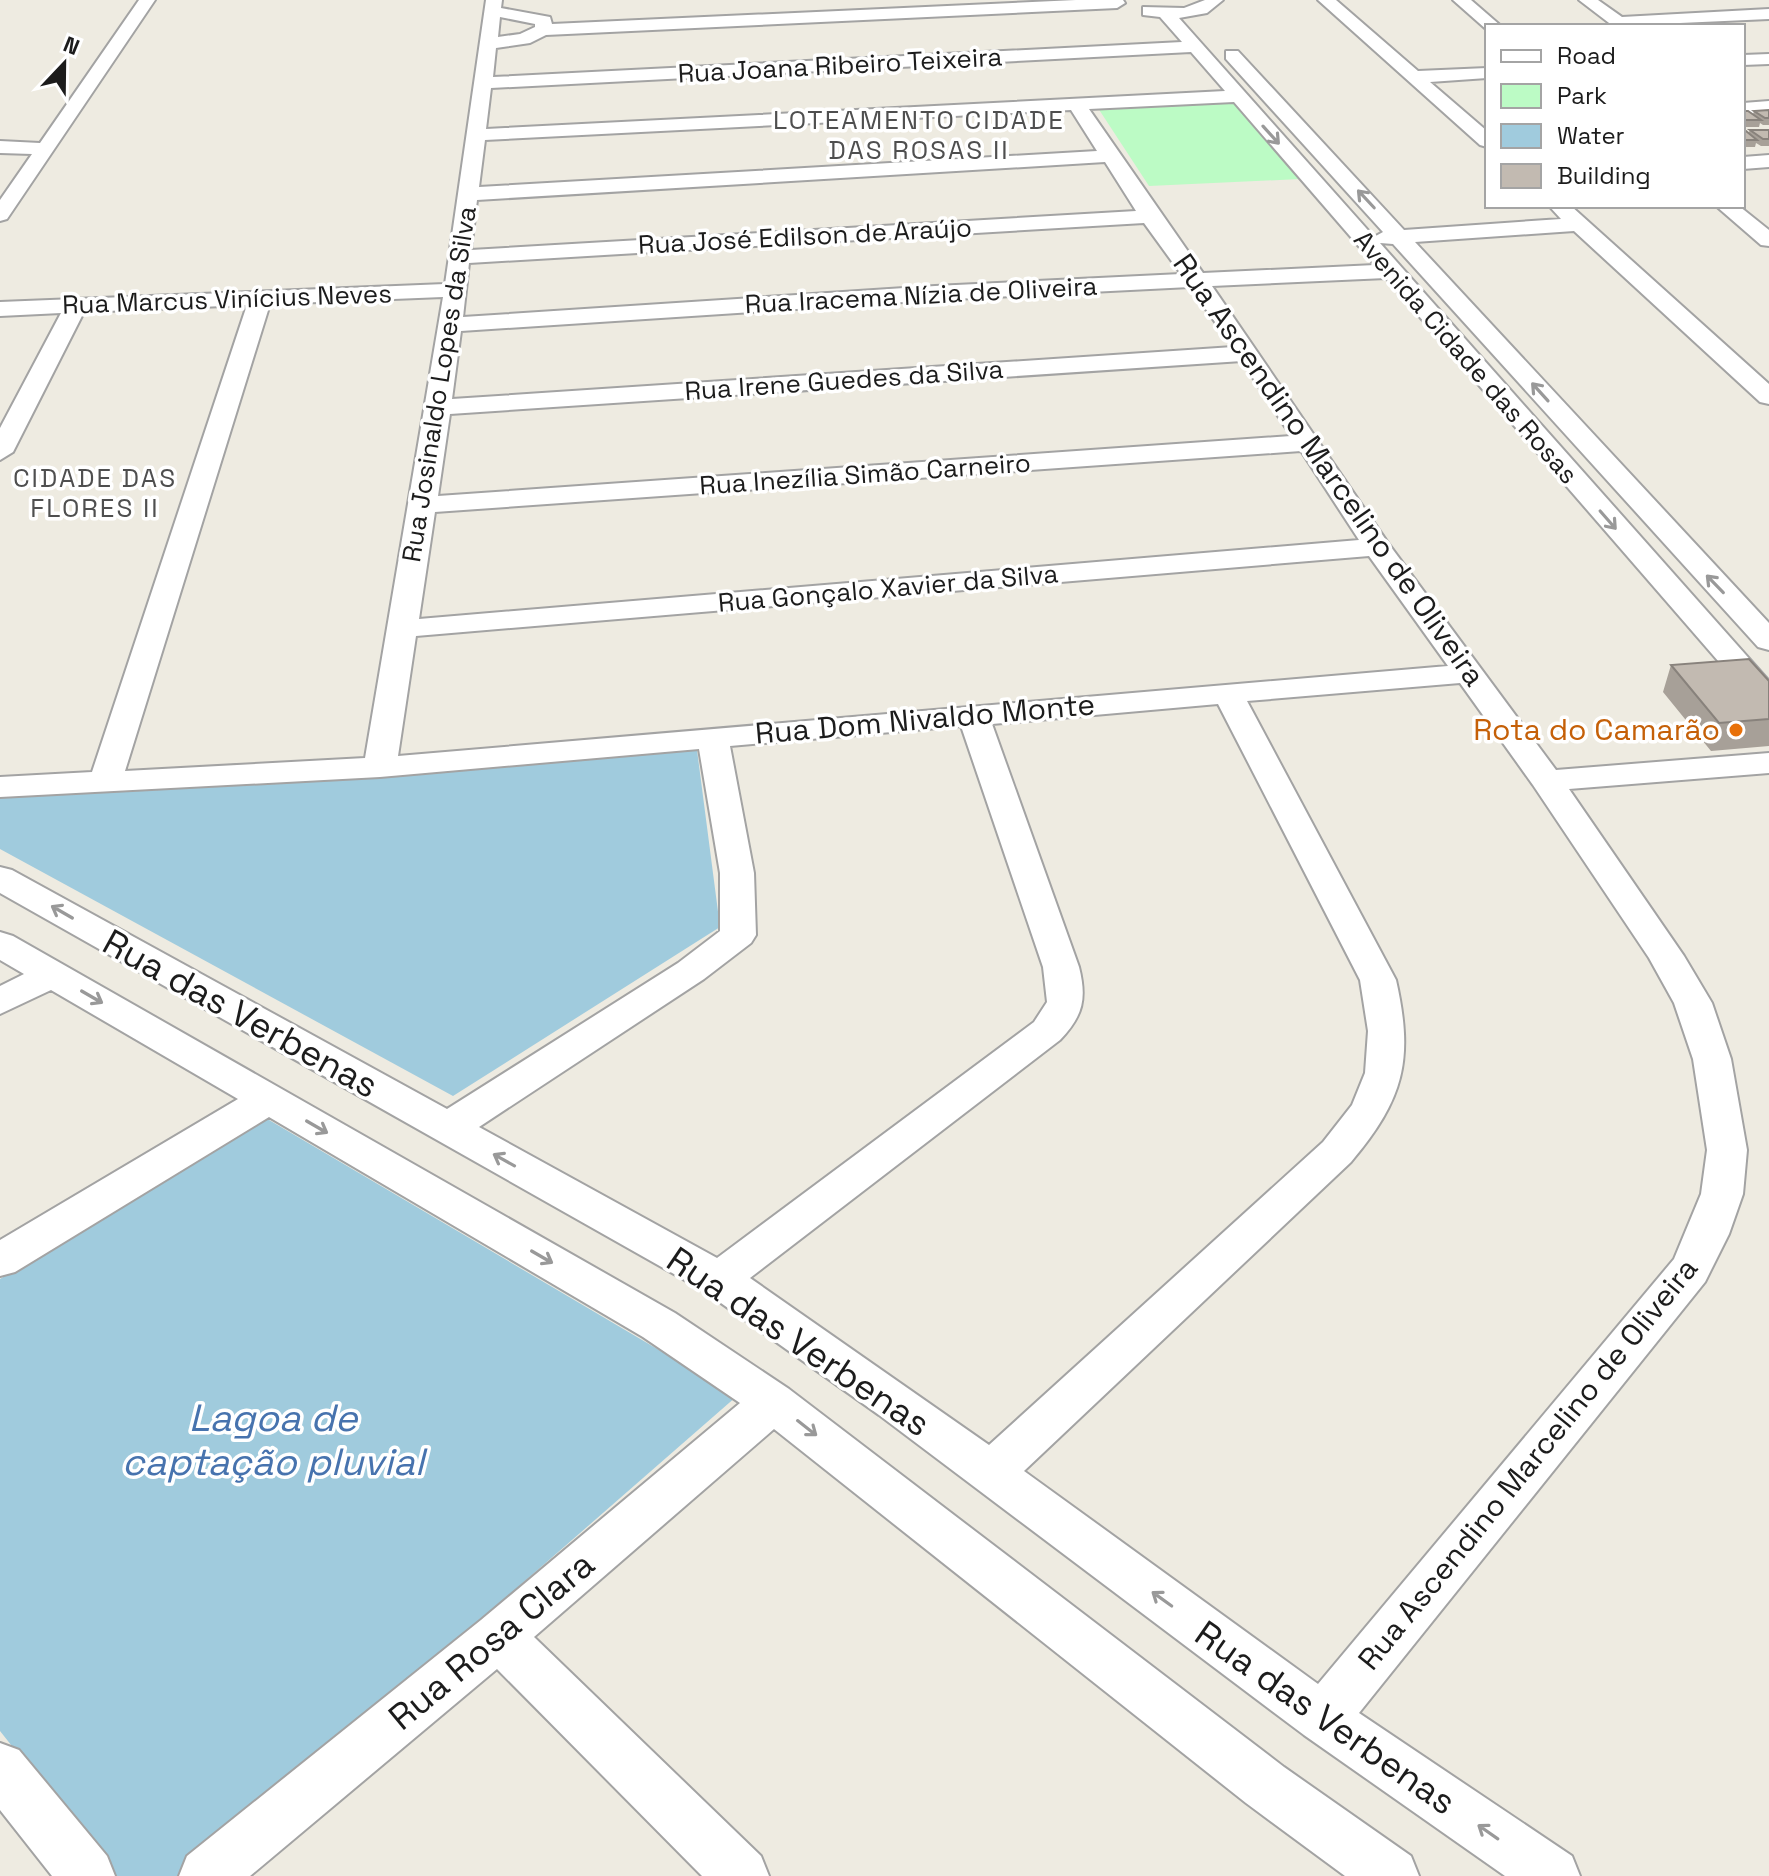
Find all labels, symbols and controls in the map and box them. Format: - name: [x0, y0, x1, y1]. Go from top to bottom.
- north arrow: [24, 24, 104, 104]
- legend: [1485, 24, 1745, 208]
- text: N: [59, 30, 84, 61]
- street label: Rua Joana Ribeiro Teixeira: [677, 40, 1003, 90]
- text: Road: [1557, 40, 1616, 71]
- text: Park: [1557, 80, 1607, 111]
- district label: LOTEAMENTO CIDADE DAS ROSAS II: [773, 103, 1065, 167]
- text: Water: [1557, 120, 1625, 151]
- one-way arrow: [1262, 124, 1280, 144]
- text: Building: [1557, 160, 1651, 191]
- one-way arrow: [1357, 189, 1376, 209]
- street label: Rua Josinaldo Lopes da Silva: [394, 204, 484, 564]
- street label: Rua José Edilson de Araújo: [637, 210, 973, 262]
- street label: Avenida Cidade das Rosas: [1346, 223, 1586, 491]
- street label: Rua Ascendino Marcelino de Oliveira: [1165, 246, 1494, 694]
- street label: Rua Iracema Nízia de Oliveira: [744, 269, 1098, 321]
- street label: Rua Marcus Vinícius Neves: [62, 276, 392, 322]
- street label: Rua Irene Guedes da Silva: [683, 352, 1005, 408]
- one-way arrow: [1531, 382, 1550, 403]
- street label: Rua Inezília Simão Carneiro: [698, 445, 1032, 503]
- district label: CIDADE DAS FLORES II: [13, 461, 177, 525]
- one-way arrow: [1599, 509, 1617, 529]
- street label: Rua Gonçalo Xavier da Silva: [717, 556, 1060, 620]
- one-way arrow: [1706, 575, 1725, 594]
- street label: Rua Dom Nivaldo Monte: [753, 684, 1096, 753]
- place label: Rota do Camarão: [1473, 710, 1720, 749]
- marker: Rota do Camarão: [1727, 721, 1745, 739]
- one-way arrow: [51, 904, 75, 919]
- street label: Rua das Verbenas: [95, 919, 386, 1109]
- one-way arrow: [80, 989, 103, 1005]
- one-way arrow: [305, 1119, 328, 1135]
- one-way arrow: [493, 1152, 517, 1167]
- street label: Rua das Verbenas: [658, 1237, 939, 1447]
- one-way arrow: [530, 1249, 553, 1265]
- street label: Rua Ascendino Marcelino de Oliveira: [1349, 1250, 1706, 1678]
- water label: Lagoa de captação pluvial: [122, 1394, 428, 1486]
- one-way arrow: [796, 1420, 817, 1437]
- street label: Rua Rosa Clara: [379, 1541, 604, 1740]
- one-way arrow: [1152, 1591, 1173, 1608]
- street label: Rua das Verbenas: [1186, 1611, 1465, 1825]
- one-way arrow: [1477, 1824, 1499, 1840]

